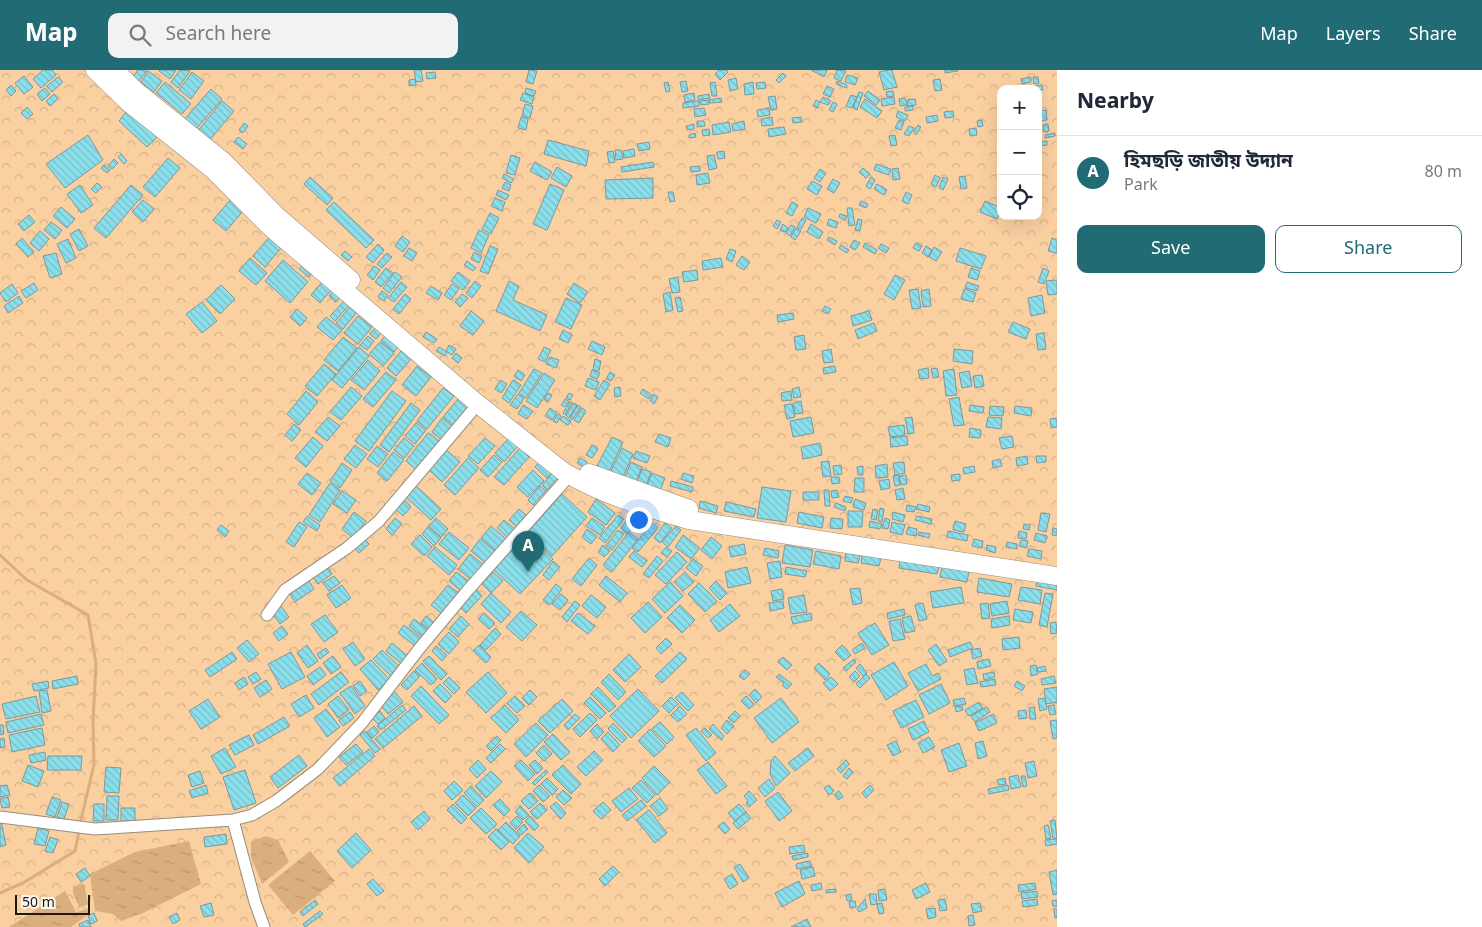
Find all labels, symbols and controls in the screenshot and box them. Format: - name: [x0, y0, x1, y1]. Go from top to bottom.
- search box: [108, 13, 458, 58]
- text: Map: [25, 19, 78, 51]
- icon: search: [126, 21, 154, 49]
- text: Search here: [166, 23, 271, 48]
- text: Map: [1260, 23, 1298, 47]
- text: Layers: [1326, 23, 1381, 47]
- text: Share: [1409, 23, 1457, 47]
- map controls: [997, 85, 1042, 220]
- button: +: [997, 85, 1042, 130]
- text: Nearby: [1077, 89, 1154, 117]
- button: −: [997, 130, 1042, 175]
- text: হিমছড়ি জাতীয় উদ্যান: [1124, 150, 1293, 175]
- text: A: [1087, 162, 1099, 184]
- text: 80 m: [1425, 162, 1462, 184]
- button: locate: [997, 175, 1042, 220]
- text: Park: [1124, 175, 1158, 197]
- button: Save: [1077, 225, 1265, 273]
- button: Share: [1275, 225, 1462, 273]
- your location: [626, 507, 652, 533]
- pin: A: [512, 531, 544, 572]
- scale bar: [15, 892, 90, 915]
- text: 50 m: [22, 894, 55, 913]

